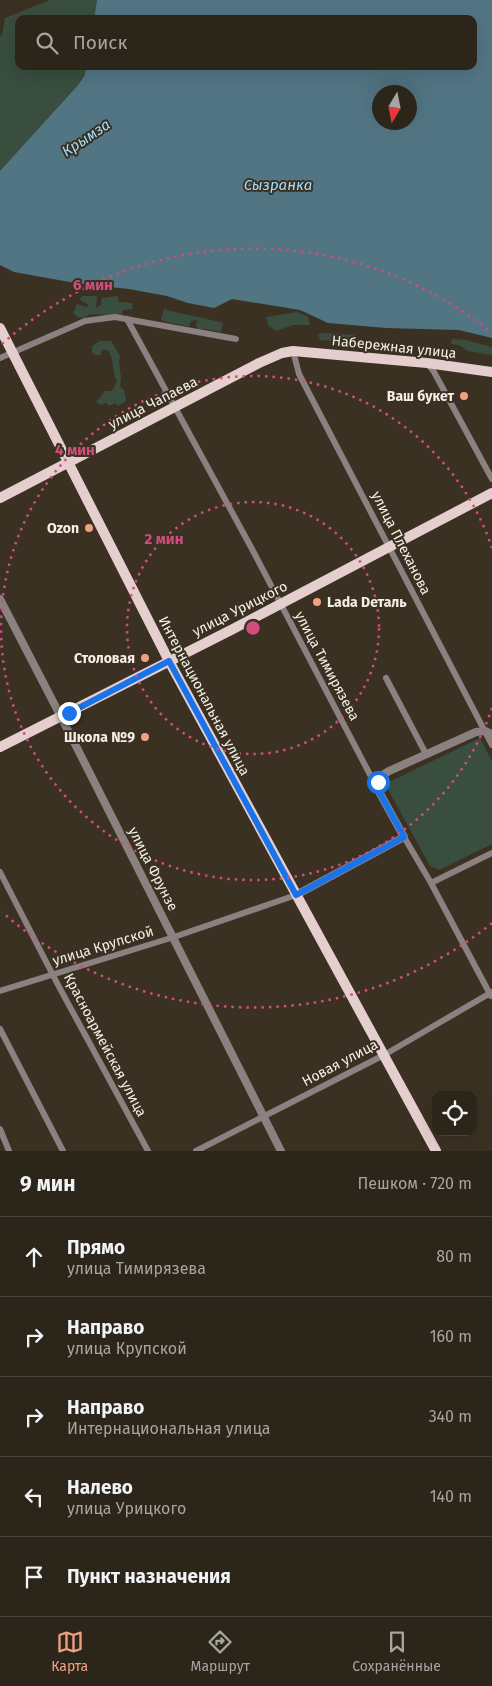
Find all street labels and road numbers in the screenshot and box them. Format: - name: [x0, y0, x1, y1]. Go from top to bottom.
- street label: Набережная улица: [331, 332, 457, 362]
- street label: улица Чапаева: [106, 373, 200, 433]
- street label: улица Плеханова: [368, 488, 434, 598]
- street label: улица Урицкого: [190, 578, 290, 640]
- street label: улица Тимирязева: [291, 608, 363, 724]
- street label: Интернациональная улица: [155, 613, 253, 779]
- street label: улица Фрунзе: [124, 824, 182, 914]
- street label: улица Крупской: [50, 923, 156, 969]
- street label: Красноармейская улица: [60, 970, 150, 1120]
- street label: Новая улица: [299, 1036, 381, 1090]

